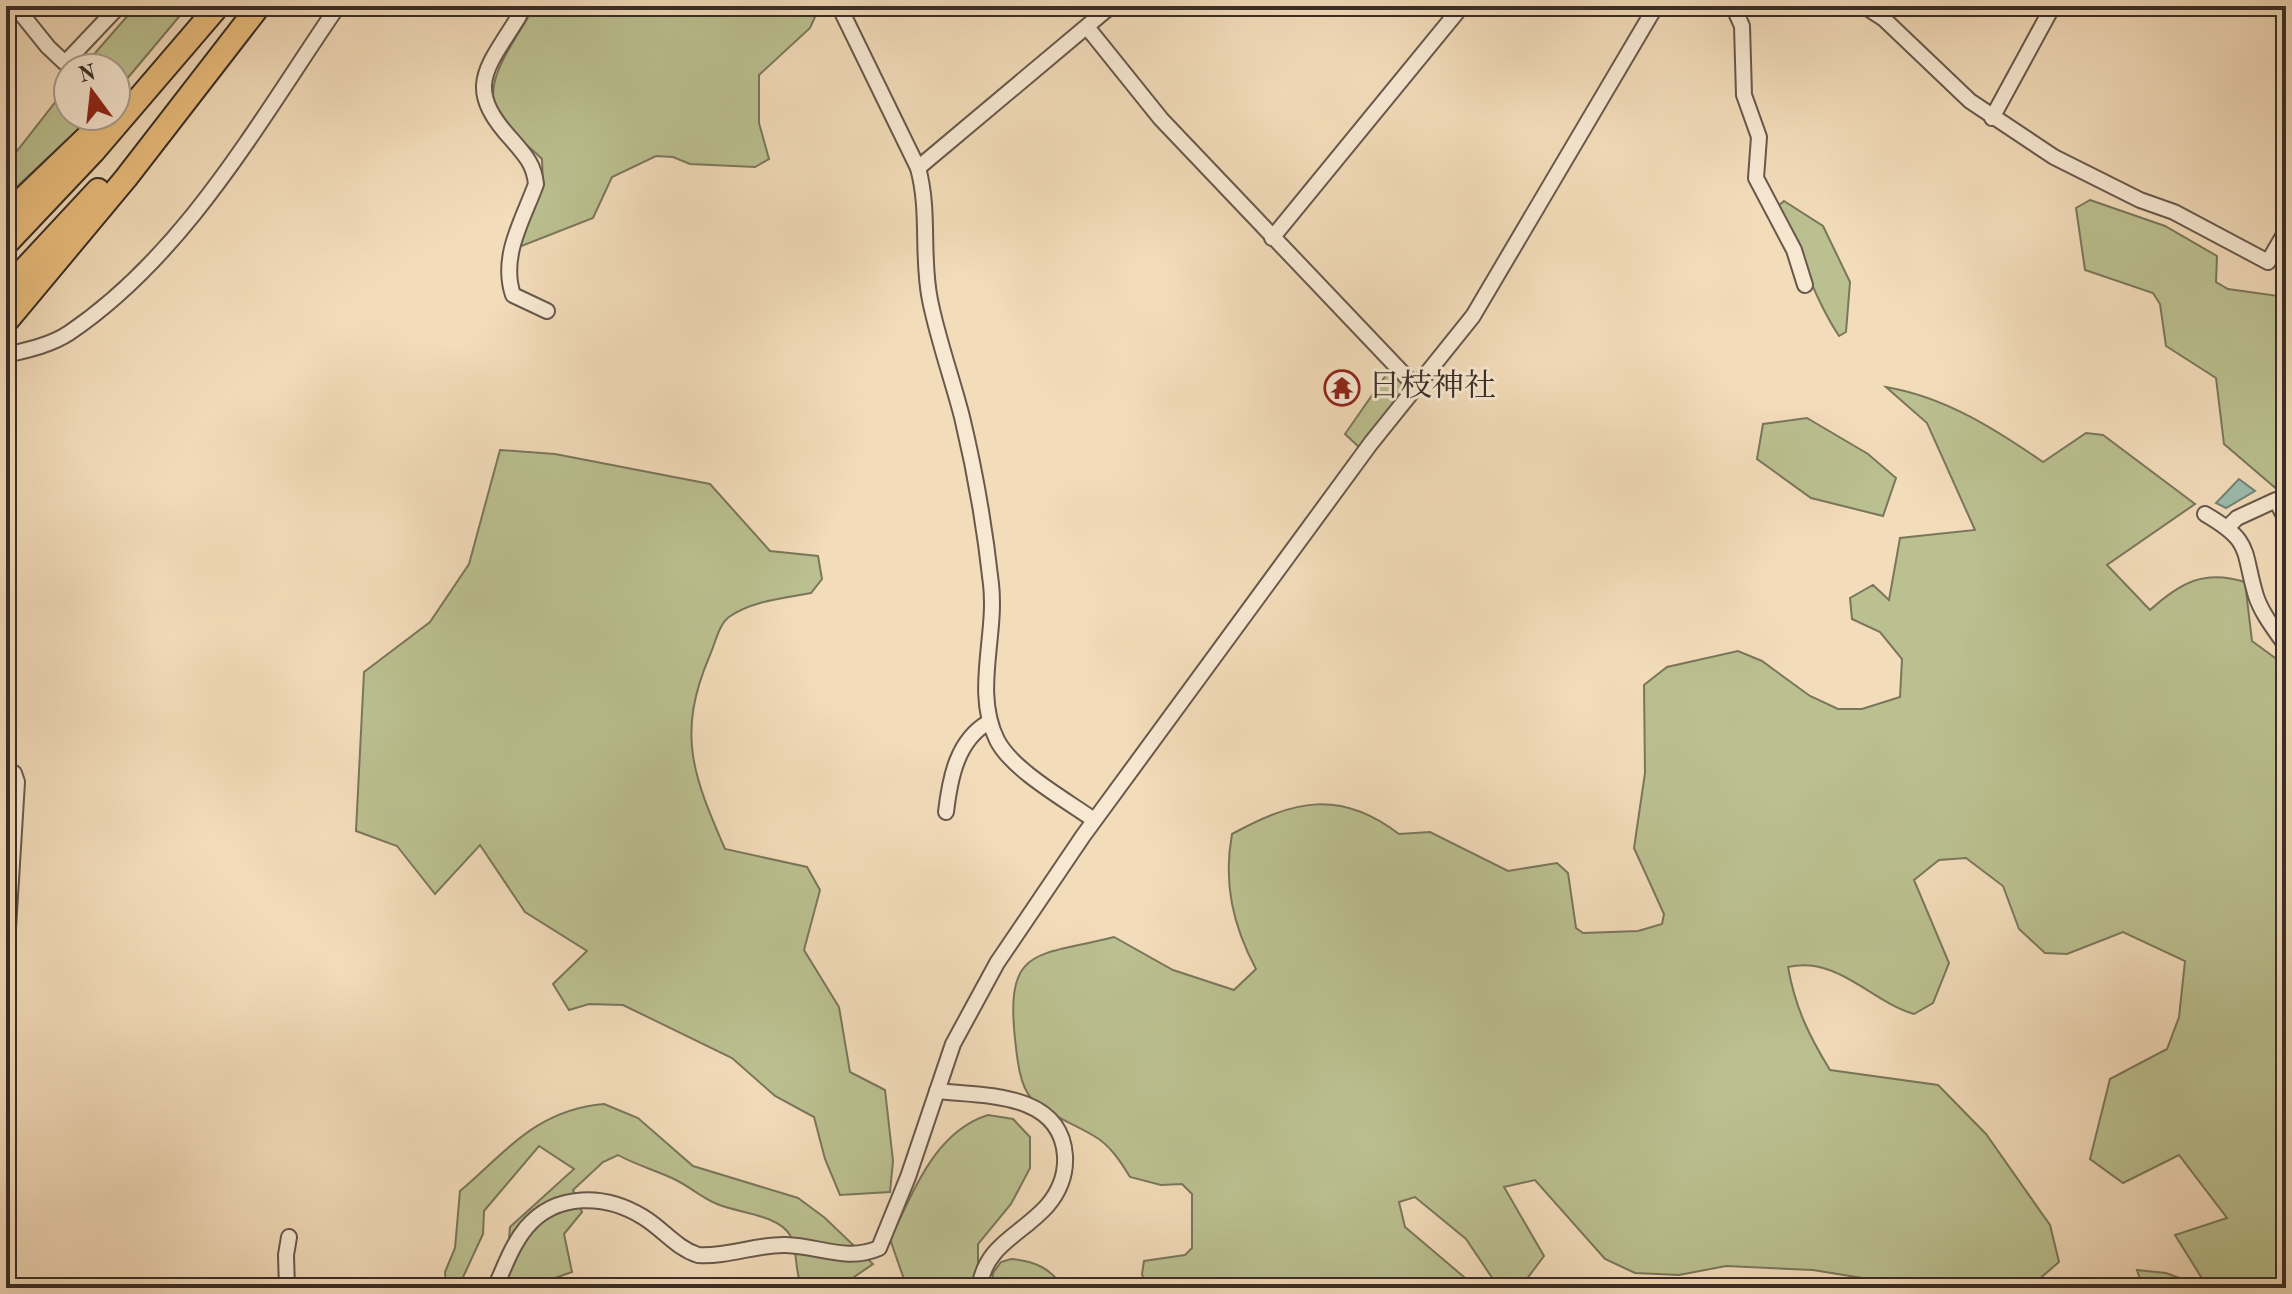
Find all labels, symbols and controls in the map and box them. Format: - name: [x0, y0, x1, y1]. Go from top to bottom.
- north arrow: [52, 52, 132, 132]
- text: N: [76, 62, 98, 87]
- temple icon: 日枝神社: [1323, 369, 1361, 407]
- place label: 日枝神社: [1368, 369, 1496, 404]

